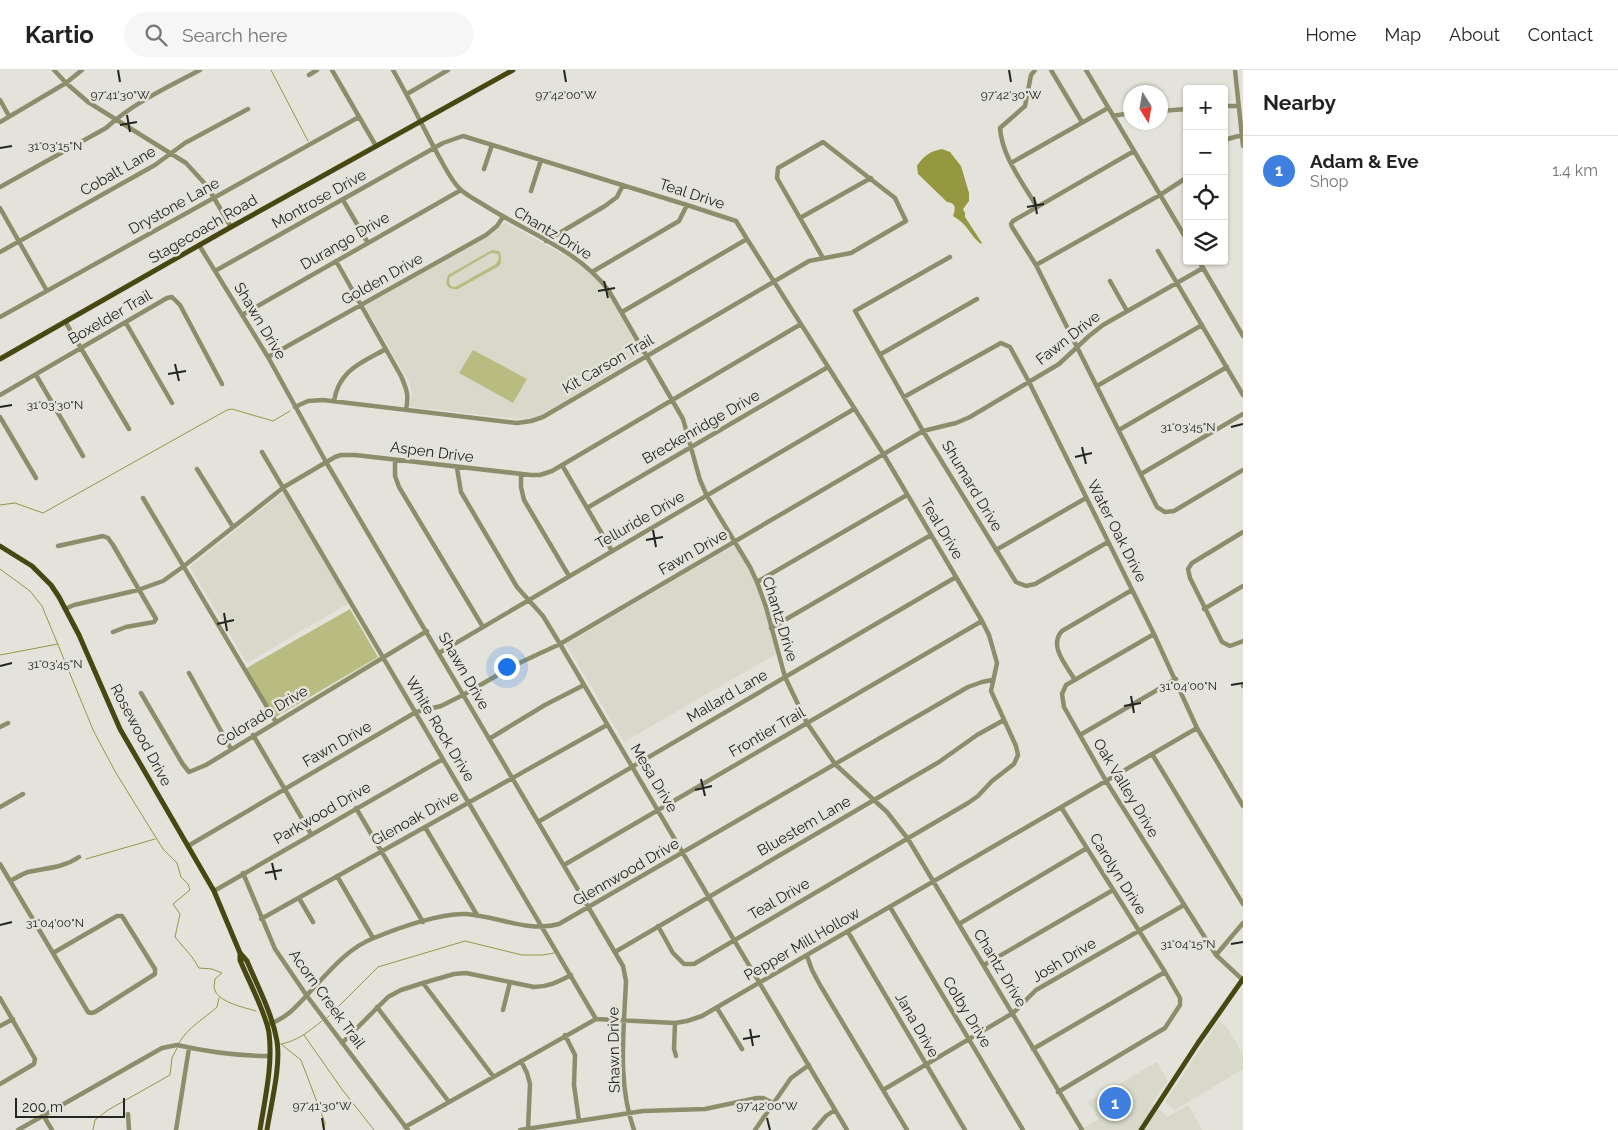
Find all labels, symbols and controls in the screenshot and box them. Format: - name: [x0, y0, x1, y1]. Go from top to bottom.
- search box: [124, 12, 474, 57]
- text: Kartio: [25, 20, 94, 49]
- icon: search: [142, 21, 170, 49]
- text: Search here: [182, 24, 287, 46]
- text: Home: [1305, 24, 1356, 45]
- text: Map: [1384, 24, 1421, 45]
- text: About: [1449, 24, 1500, 45]
- text: Contact: [1528, 24, 1593, 45]
- north arrow: [1123, 85, 1168, 130]
- map controls: [1183, 85, 1228, 265]
- button: +: [1183, 85, 1228, 130]
- text: 97°41'30"W: [90, 88, 150, 102]
- text: 97°42'00"W: [535, 88, 597, 102]
- text: 97°42'30"W: [981, 88, 1042, 102]
- text: Nearby: [1263, 90, 1336, 115]
- button: −: [1183, 130, 1228, 175]
- text: 31°03'15"N: [28, 139, 82, 153]
- street label: Cobalt Lane: [77, 142, 159, 200]
- text: Adam & Eve: [1310, 150, 1419, 172]
- text: 1: [1275, 161, 1283, 180]
- text: 1.4 km: [1552, 161, 1598, 180]
- street label: Montrose Drive: [269, 166, 370, 232]
- text: Shop: [1310, 172, 1348, 191]
- street label: Drystone Lane: [126, 174, 223, 238]
- street label: Teal Drive: [657, 175, 727, 213]
- button: locate: [1183, 175, 1228, 220]
- street label: Stagecoach Road: [146, 191, 260, 267]
- street label: Chantz Drive: [511, 203, 595, 263]
- street label: Durango Drive: [297, 208, 393, 274]
- button: layers: [1183, 220, 1228, 265]
- street label: Golden Drive: [338, 249, 426, 309]
- street label: Shawn Drive: [230, 279, 290, 363]
- street label: Boxelder Trail: [65, 285, 156, 348]
- street label: Fawn Drive: [1032, 307, 1104, 369]
- street label: Kit Carson Trail: [559, 330, 658, 397]
- street label: Breckenridge Drive: [639, 386, 763, 468]
- text: 31°03'30"N: [27, 398, 83, 412]
- text: 31°03'45"N: [1160, 420, 1216, 434]
- street label: Shumard Drive: [938, 437, 1006, 535]
- street label: Aspen Drive: [389, 438, 475, 466]
- street label: Water Oak Drive: [1083, 477, 1151, 585]
- street label: Telluride Drive: [592, 487, 688, 553]
- street label: Teal Drive: [917, 495, 967, 563]
- street label: Fawn Drive: [655, 525, 731, 579]
- street label: Chantz Drive: [759, 574, 802, 664]
- street label: Shawn Drive: [435, 629, 493, 713]
- your location: [494, 654, 520, 680]
- text: 31°03'45"N: [27, 657, 83, 671]
- street label: Mallard Lane: [683, 666, 771, 726]
- street label: White Rock Drive: [402, 673, 479, 785]
- text: 31°04'00"N: [1159, 679, 1217, 693]
- street label: Rosewood Drive: [107, 681, 176, 789]
- street label: Colorado Drive: [213, 682, 311, 750]
- street label: Frontier Trail: [726, 703, 809, 761]
- street label: Fawn Drive: [299, 717, 375, 771]
- street label: Oak Valley Drive: [1089, 735, 1163, 841]
- street label: Mesa Drive: [626, 740, 682, 816]
- street label: Parkwood Drive: [270, 778, 374, 848]
- street label: Glenoak Drive: [368, 787, 462, 849]
- street label: Bluestem Lane: [754, 792, 854, 860]
- street label: Carolyn Drive: [1086, 830, 1150, 918]
- street label: Glennwood Drive: [570, 834, 682, 910]
- street label: Teal Drive: [745, 874, 813, 924]
- street label: Pepper Mill Hollow: [741, 903, 863, 985]
- text: 31°04'00"N: [26, 916, 84, 930]
- street label: Chantz Drive: [970, 926, 1030, 1010]
- street label: Josh Drive: [1029, 934, 1099, 986]
- text: 31°04'15"N: [1161, 937, 1215, 951]
- street label: Acorn Creek Trail: [285, 946, 369, 1053]
- street label: Colby Drive: [939, 973, 995, 1051]
- street label: Jana Drive: [891, 989, 943, 1061]
- street label: Shawn Drive: [604, 1006, 624, 1093]
- pin: 1: [1099, 1084, 1131, 1122]
- scale bar: [15, 1095, 125, 1118]
- text: 200 m: [22, 1099, 63, 1115]
- text: 97°41'30"W: [292, 1099, 352, 1113]
- text: 97°42'00"W: [736, 1099, 798, 1113]

